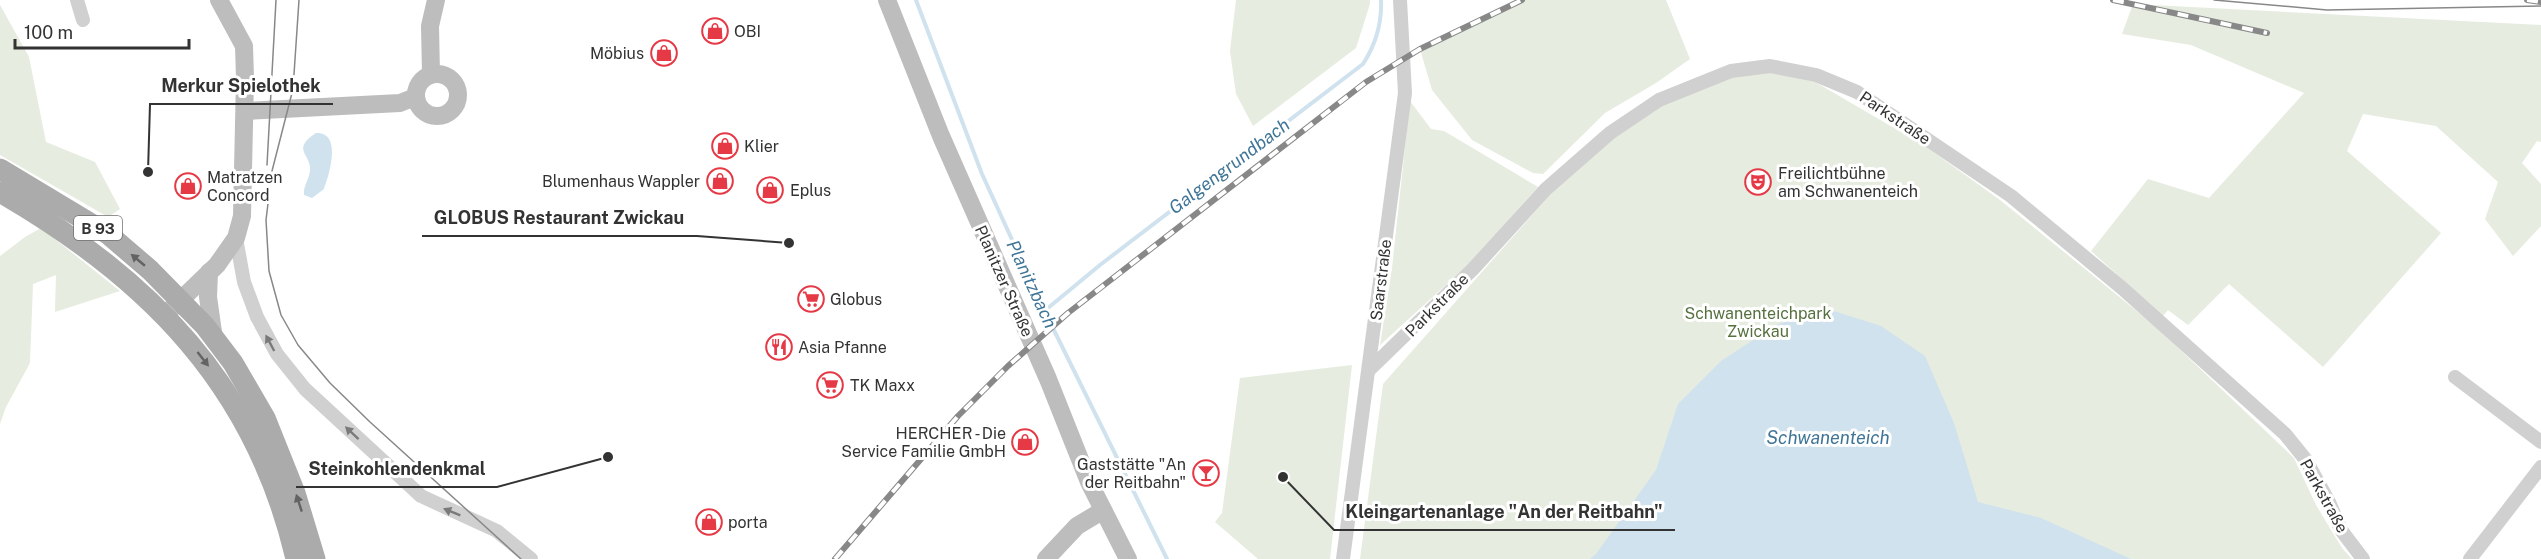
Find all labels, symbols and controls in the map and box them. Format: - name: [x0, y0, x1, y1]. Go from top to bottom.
- scale bar: [15, 12, 189, 50]
- shop icon: OBI: [700, 16, 730, 46]
- text: 100 m: [24, 22, 73, 43]
- place label: OBI: [734, 22, 761, 41]
- shop icon: Möbius: [649, 38, 679, 68]
- place label: Möbius: [590, 44, 644, 63]
- callout: Merkur Spielothek: [150, 68, 333, 104]
- text: Merkur Spielothek: [161, 75, 321, 96]
- street label: Parkstraße: [1856, 87, 1934, 149]
- water label: Galgengrundbach: [1164, 114, 1294, 218]
- shop icon: Klier: [710, 131, 740, 161]
- place label: Klier: [744, 137, 779, 156]
- place label: Freilichtbühne am Schwanenteich: [1778, 164, 1918, 201]
- shop icon: Blumenhaus Wappler: [705, 166, 735, 196]
- theatre icon: Freilichtbühne am Schwanenteich: [1743, 167, 1773, 197]
- place label: Matratzen Concord: [207, 168, 282, 205]
- shop icon: Matratzen Concord: [173, 171, 203, 201]
- place label: Blumenhaus Wappler: [542, 172, 700, 191]
- shop icon: Eplus: [755, 175, 785, 205]
- place label: Eplus: [790, 181, 831, 200]
- callout: GLOBUS Restaurant Zwickau: [422, 200, 697, 236]
- text: GLOBUS Restaurant Zwickau: [434, 207, 684, 228]
- road number: B 93: [74, 216, 122, 240]
- street label: Planitzer Straße: [971, 222, 1037, 340]
- water label: Planitzbach: [1002, 237, 1062, 331]
- street label: Saarstraße: [1367, 238, 1395, 322]
- one-way arrow: [131, 254, 146, 267]
- street label: Parkstraße: [1402, 270, 1472, 340]
- supermarket icon: Globus: [796, 284, 826, 314]
- place label: Globus: [830, 290, 882, 309]
- park label: Schwanenteichpark Zwickau: [1685, 304, 1831, 341]
- restaurant icon: Asia Pfanne: [764, 332, 794, 362]
- one-way arrow: [266, 334, 275, 351]
- place label: Asia Pfanne: [798, 338, 887, 357]
- one-way arrow: [196, 351, 209, 367]
- supermarket icon: TK Maxx: [815, 370, 845, 400]
- place label: TK Maxx: [850, 376, 915, 395]
- place label: HERCHER - Die Service Familie GmbH: [841, 424, 1006, 461]
- one-way arrow: [345, 426, 359, 440]
- shop icon: HERCHER - Die Service Familie GmbH: [1010, 427, 1040, 457]
- water label: Schwanenteich: [1766, 427, 1890, 448]
- callout: Steinkohlendenkmal: [296, 451, 497, 487]
- place label: Gaststätte "An der Reitbahn": [1077, 455, 1186, 492]
- street label: Parkstraße: [2296, 456, 2352, 536]
- text: Steinkohlendenkmal: [308, 458, 486, 479]
- bar icon: Gaststätte "An der Reitbahn": [1191, 458, 1221, 488]
- one-way arrow: [293, 494, 303, 512]
- callout: Kleingartenanlage "An der Reitbahn": [1334, 494, 1675, 530]
- text: Kleingartenanlage "An der Reitbahn": [1345, 501, 1663, 522]
- one-way arrow: [443, 507, 461, 516]
- shop icon: porta: [694, 507, 724, 537]
- place label: porta: [728, 513, 768, 532]

